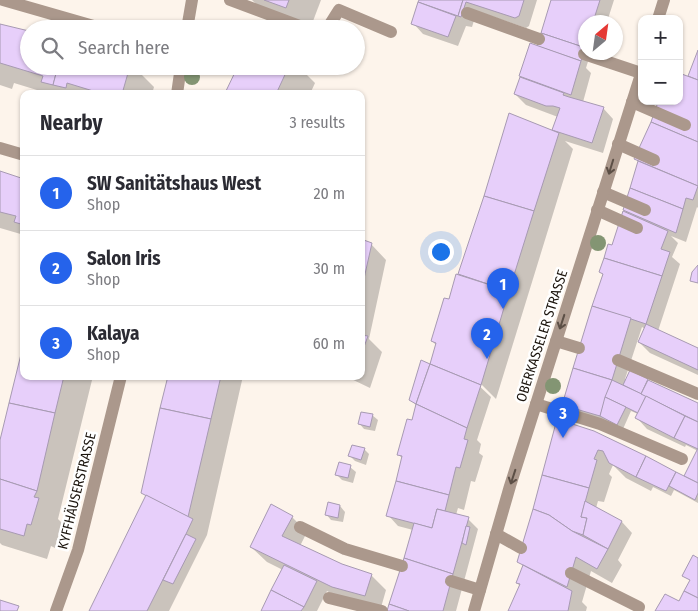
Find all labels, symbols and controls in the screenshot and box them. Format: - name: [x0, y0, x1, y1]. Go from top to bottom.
- north arrow: [578, 15, 623, 60]
- map controls: [638, 15, 683, 105]
- button: +: [638, 15, 683, 60]
- search box: [20, 20, 365, 75]
- icon: search: [38, 34, 66, 62]
- text: Search here: [78, 36, 170, 59]
- button: −: [638, 60, 683, 105]
- text: Nearby: [40, 110, 102, 136]
- text: 3 results: [289, 113, 345, 132]
- one-way arrow: [606, 159, 615, 174]
- text: SW Sanitätshaus West: [87, 172, 261, 195]
- text: 1: [53, 184, 59, 203]
- text: 20 m: [314, 184, 345, 203]
- text: Shop: [87, 195, 120, 214]
- your location: [428, 239, 454, 265]
- text: Salon Iris: [87, 247, 161, 270]
- text: 2: [52, 259, 60, 278]
- text: 30 m: [313, 259, 345, 278]
- street label: OBERKASSELER STRASSE: [513, 267, 572, 404]
- pin: 1: [487, 268, 519, 309]
- text: Shop: [87, 270, 120, 289]
- one-way arrow: [556, 314, 566, 330]
- pin: 2: [471, 318, 503, 359]
- text: Kalaya: [87, 322, 140, 345]
- text: 3: [52, 334, 60, 353]
- text: 60 m: [313, 334, 345, 353]
- text: Shop: [87, 345, 120, 364]
- pin: 3: [547, 397, 579, 438]
- street label: KYFFHÄUSERSTRASSE: [54, 430, 100, 551]
- one-way arrow: [507, 469, 517, 485]

